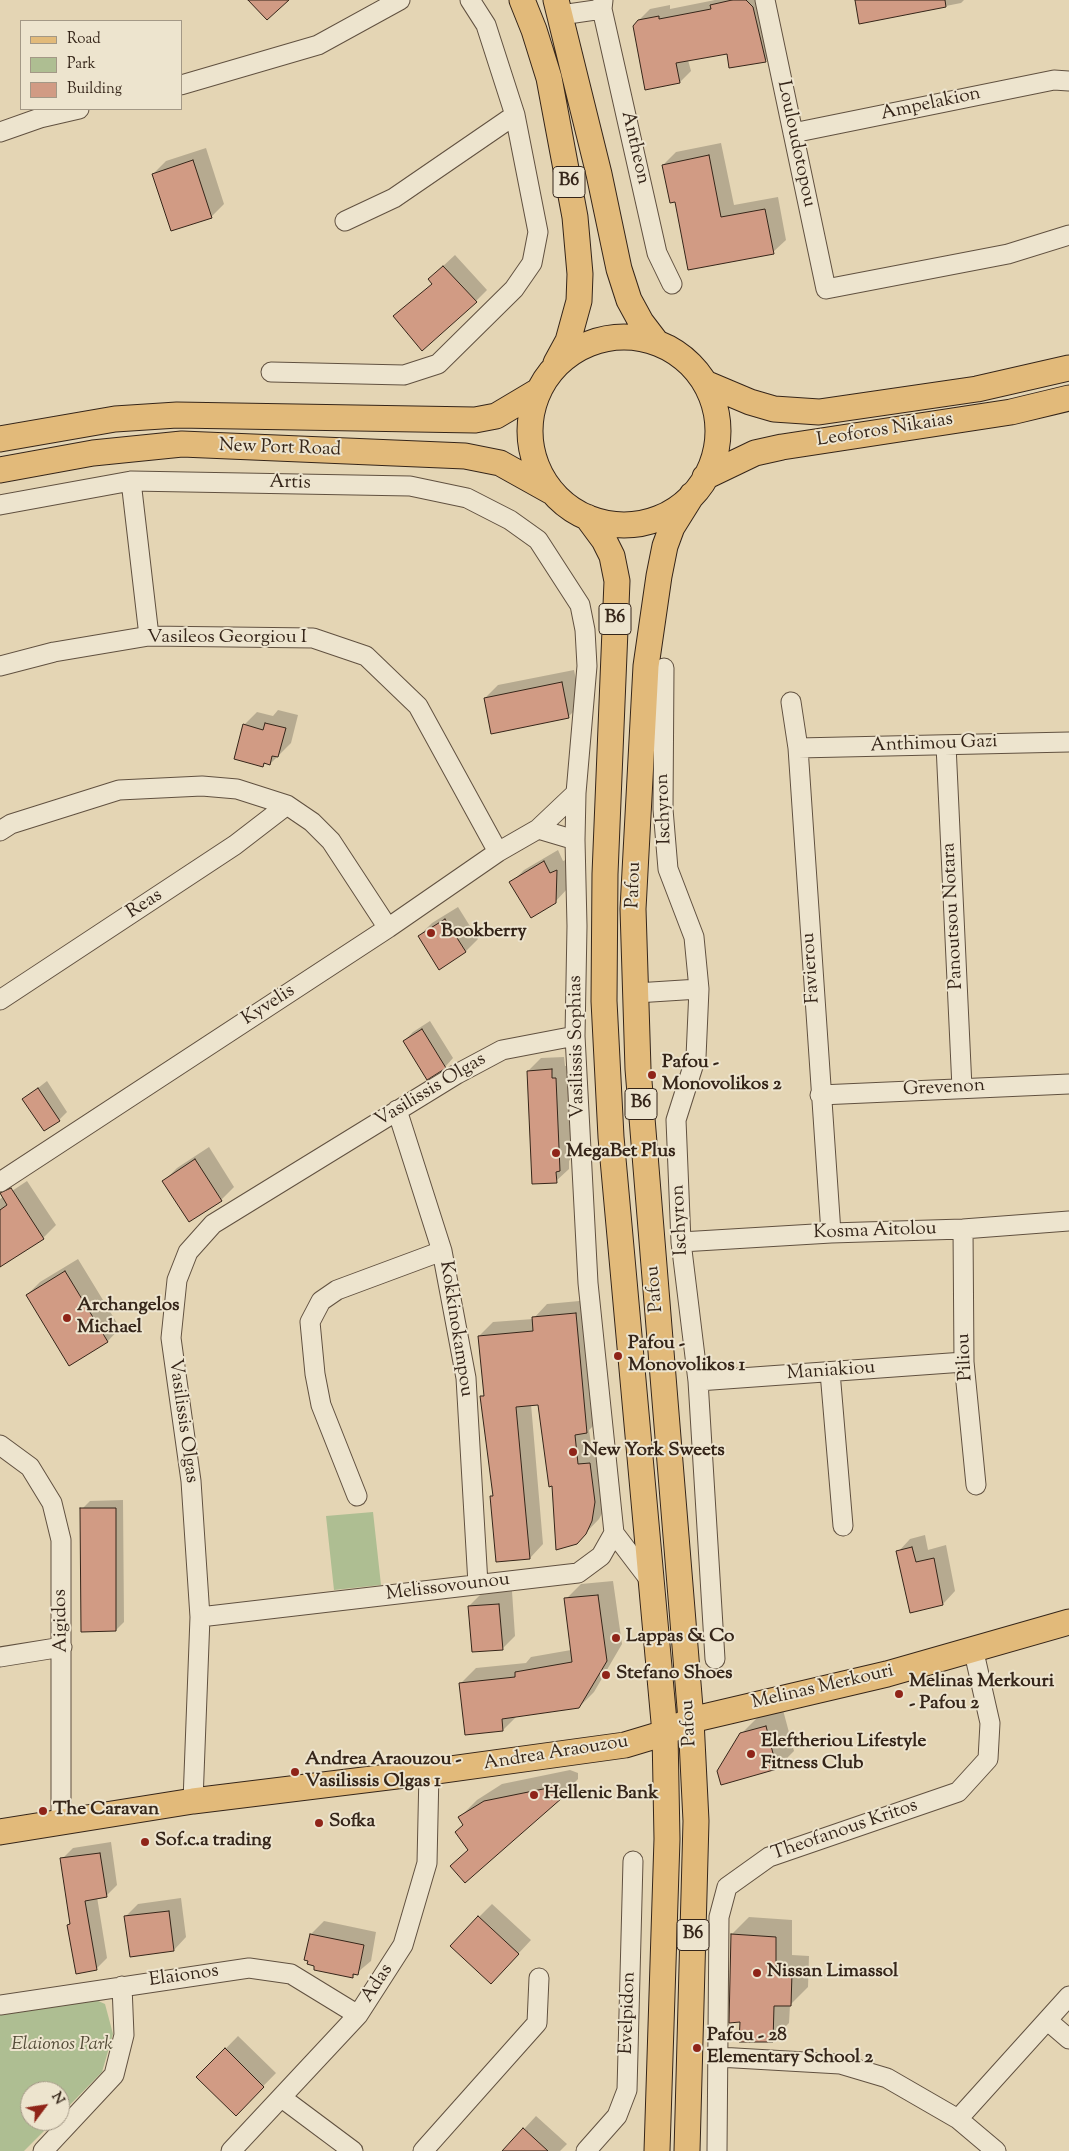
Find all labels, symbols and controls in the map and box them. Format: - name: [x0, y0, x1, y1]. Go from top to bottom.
- legend: [20, 20, 182, 110]
- text: Road: [67, 29, 101, 50]
- text: Park: [67, 54, 96, 75]
- text: Building: [67, 79, 122, 100]
- street label: Louloudotopou: [770, 79, 820, 209]
- street label: Ampelakion: [879, 83, 983, 127]
- street label: Antheon: [615, 109, 653, 187]
- road number: B6: [553, 166, 585, 198]
- street label: Leoforos Nikaias: [815, 409, 955, 453]
- street label: New Port Road: [218, 435, 342, 463]
- street label: Artis: [269, 472, 311, 496]
- road number: B6: [599, 604, 631, 634]
- street label: Vasileos Georgiou I: [147, 628, 307, 650]
- street label: Anthimou Gazi: [870, 731, 998, 759]
- street label: Ischyron: [652, 773, 678, 845]
- street label: Panoutsou Notara: [939, 842, 969, 990]
- street label: Pafou: [623, 861, 647, 909]
- street label: Reas: [123, 885, 167, 925]
- place label: Bookberry: [441, 922, 527, 944]
- marker: Bookberry: [425, 927, 437, 939]
- street label: Favierou: [798, 932, 826, 1004]
- street label: Vasilissis Sophias: [565, 975, 591, 1119]
- street label: Kyvelis: [238, 981, 300, 1031]
- street label: Vasilissis Olgas: [371, 1049, 491, 1133]
- place label: Pafou - Monovolikos 2: [662, 1053, 782, 1097]
- marker: Pafou - Monovolikos 2: [646, 1069, 658, 1081]
- street label: Grevenon: [902, 1075, 986, 1103]
- road number: B6: [625, 1088, 657, 1120]
- place label: MegaBet Plus: [566, 1142, 676, 1164]
- marker: MegaBet Plus: [550, 1147, 562, 1159]
- street label: Ischyron: [668, 1184, 694, 1256]
- street label: Kosma Aitolou: [813, 1218, 937, 1246]
- street label: Kokkinokampou: [433, 1259, 477, 1399]
- street label: Pafou: [643, 1265, 669, 1313]
- place label: Archangelos Michael: [77, 1296, 180, 1340]
- marker: Archangelos Michael: [61, 1312, 73, 1324]
- street label: Piliou: [953, 1333, 979, 1381]
- place label: Pafou - Monovolikos 1: [628, 1334, 745, 1378]
- marker: Pafou - Monovolikos 1: [612, 1350, 624, 1362]
- street label: Vasilissis Olgas: [162, 1357, 202, 1485]
- street label: Maniakiou: [786, 1358, 876, 1386]
- place label: New York Sweets: [583, 1441, 725, 1463]
- marker: New York Sweets: [567, 1446, 579, 1458]
- street label: Melissovounou: [385, 1569, 511, 1607]
- street label: Aigidos: [50, 1589, 74, 1653]
- place label: Lappas & Co: [626, 1627, 734, 1649]
- marker: Lappas & Co: [610, 1632, 622, 1644]
- street label: Melinas Merkouri: [750, 1661, 896, 1715]
- place label: Stefano Shoes: [616, 1664, 732, 1686]
- marker: Stefano Shoes: [600, 1669, 612, 1681]
- place label: Melinas Merkouri - Pafou 2: [909, 1672, 1054, 1716]
- marker: Melinas Merkouri - Pafou 2: [893, 1688, 905, 1700]
- street label: Pafou: [677, 1699, 703, 1747]
- street label: Andrea Araouzou: [482, 1731, 630, 1777]
- place label: Eleftheriou Lifestyle Fitness Club: [761, 1732, 926, 1776]
- marker: Eleftheriou Lifestyle Fitness Club: [745, 1748, 757, 1760]
- place label: Andrea Araouzou - Vasilissis Olgas 1: [305, 1750, 462, 1794]
- marker: Andrea Araouzou - Vasilissis Olgas 1: [289, 1766, 301, 1778]
- place label: Hellenic Bank: [544, 1784, 659, 1806]
- marker: Hellenic Bank: [528, 1789, 540, 1801]
- street label: Theofanous Kritos: [769, 1795, 921, 1867]
- place label: The Caravan: [53, 1800, 159, 1822]
- marker: The Caravan: [37, 1805, 49, 1817]
- place label: Sofka: [329, 1812, 375, 1834]
- marker: Sofka: [313, 1817, 325, 1829]
- place label: Sof.c.a trading: [155, 1831, 271, 1853]
- marker: Sof.c.a trading: [139, 1836, 151, 1848]
- road number: B6: [677, 1920, 709, 1950]
- street label: Adas: [357, 1960, 399, 2008]
- street label: Elaionos: [148, 1961, 220, 1993]
- place label: Nissan Limassol: [767, 1962, 898, 1984]
- marker: Nissan Limassol: [751, 1967, 763, 1979]
- street label: Evelpidon: [616, 1971, 642, 2055]
- place label: Pafou - 28 Elementary School 2: [707, 2026, 873, 2070]
- park label: Elaionos Park: [11, 2035, 113, 2057]
- marker: Pafou - 28 Elementary School 2: [691, 2042, 703, 2054]
- north arrow: [20, 2081, 70, 2131]
- text: N: [46, 2089, 68, 2109]

